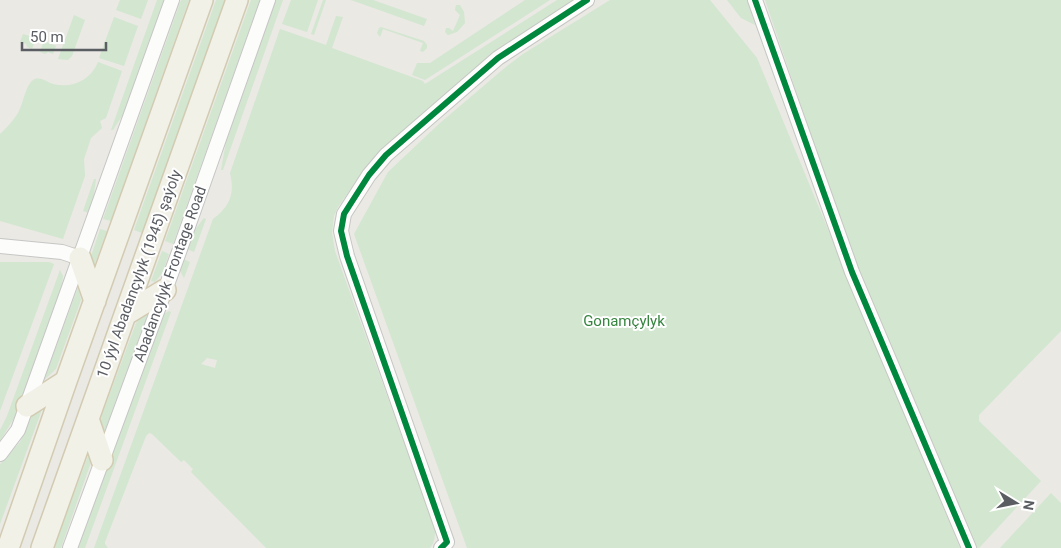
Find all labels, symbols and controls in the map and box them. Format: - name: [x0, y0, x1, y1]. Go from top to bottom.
- scale bar: [22, 20, 106, 52]
- text: 50 m: [30, 28, 64, 46]
- street label: 10 ýyl Abadançylyk (1945) şaýoly: [93, 167, 185, 381]
- street label: Abadancylyk Frontage Road: [130, 184, 210, 364]
- park label: Gonamçylyk: [583, 312, 665, 330]
- north arrow: [991, 478, 1041, 528]
- text: N: [1020, 499, 1038, 512]

